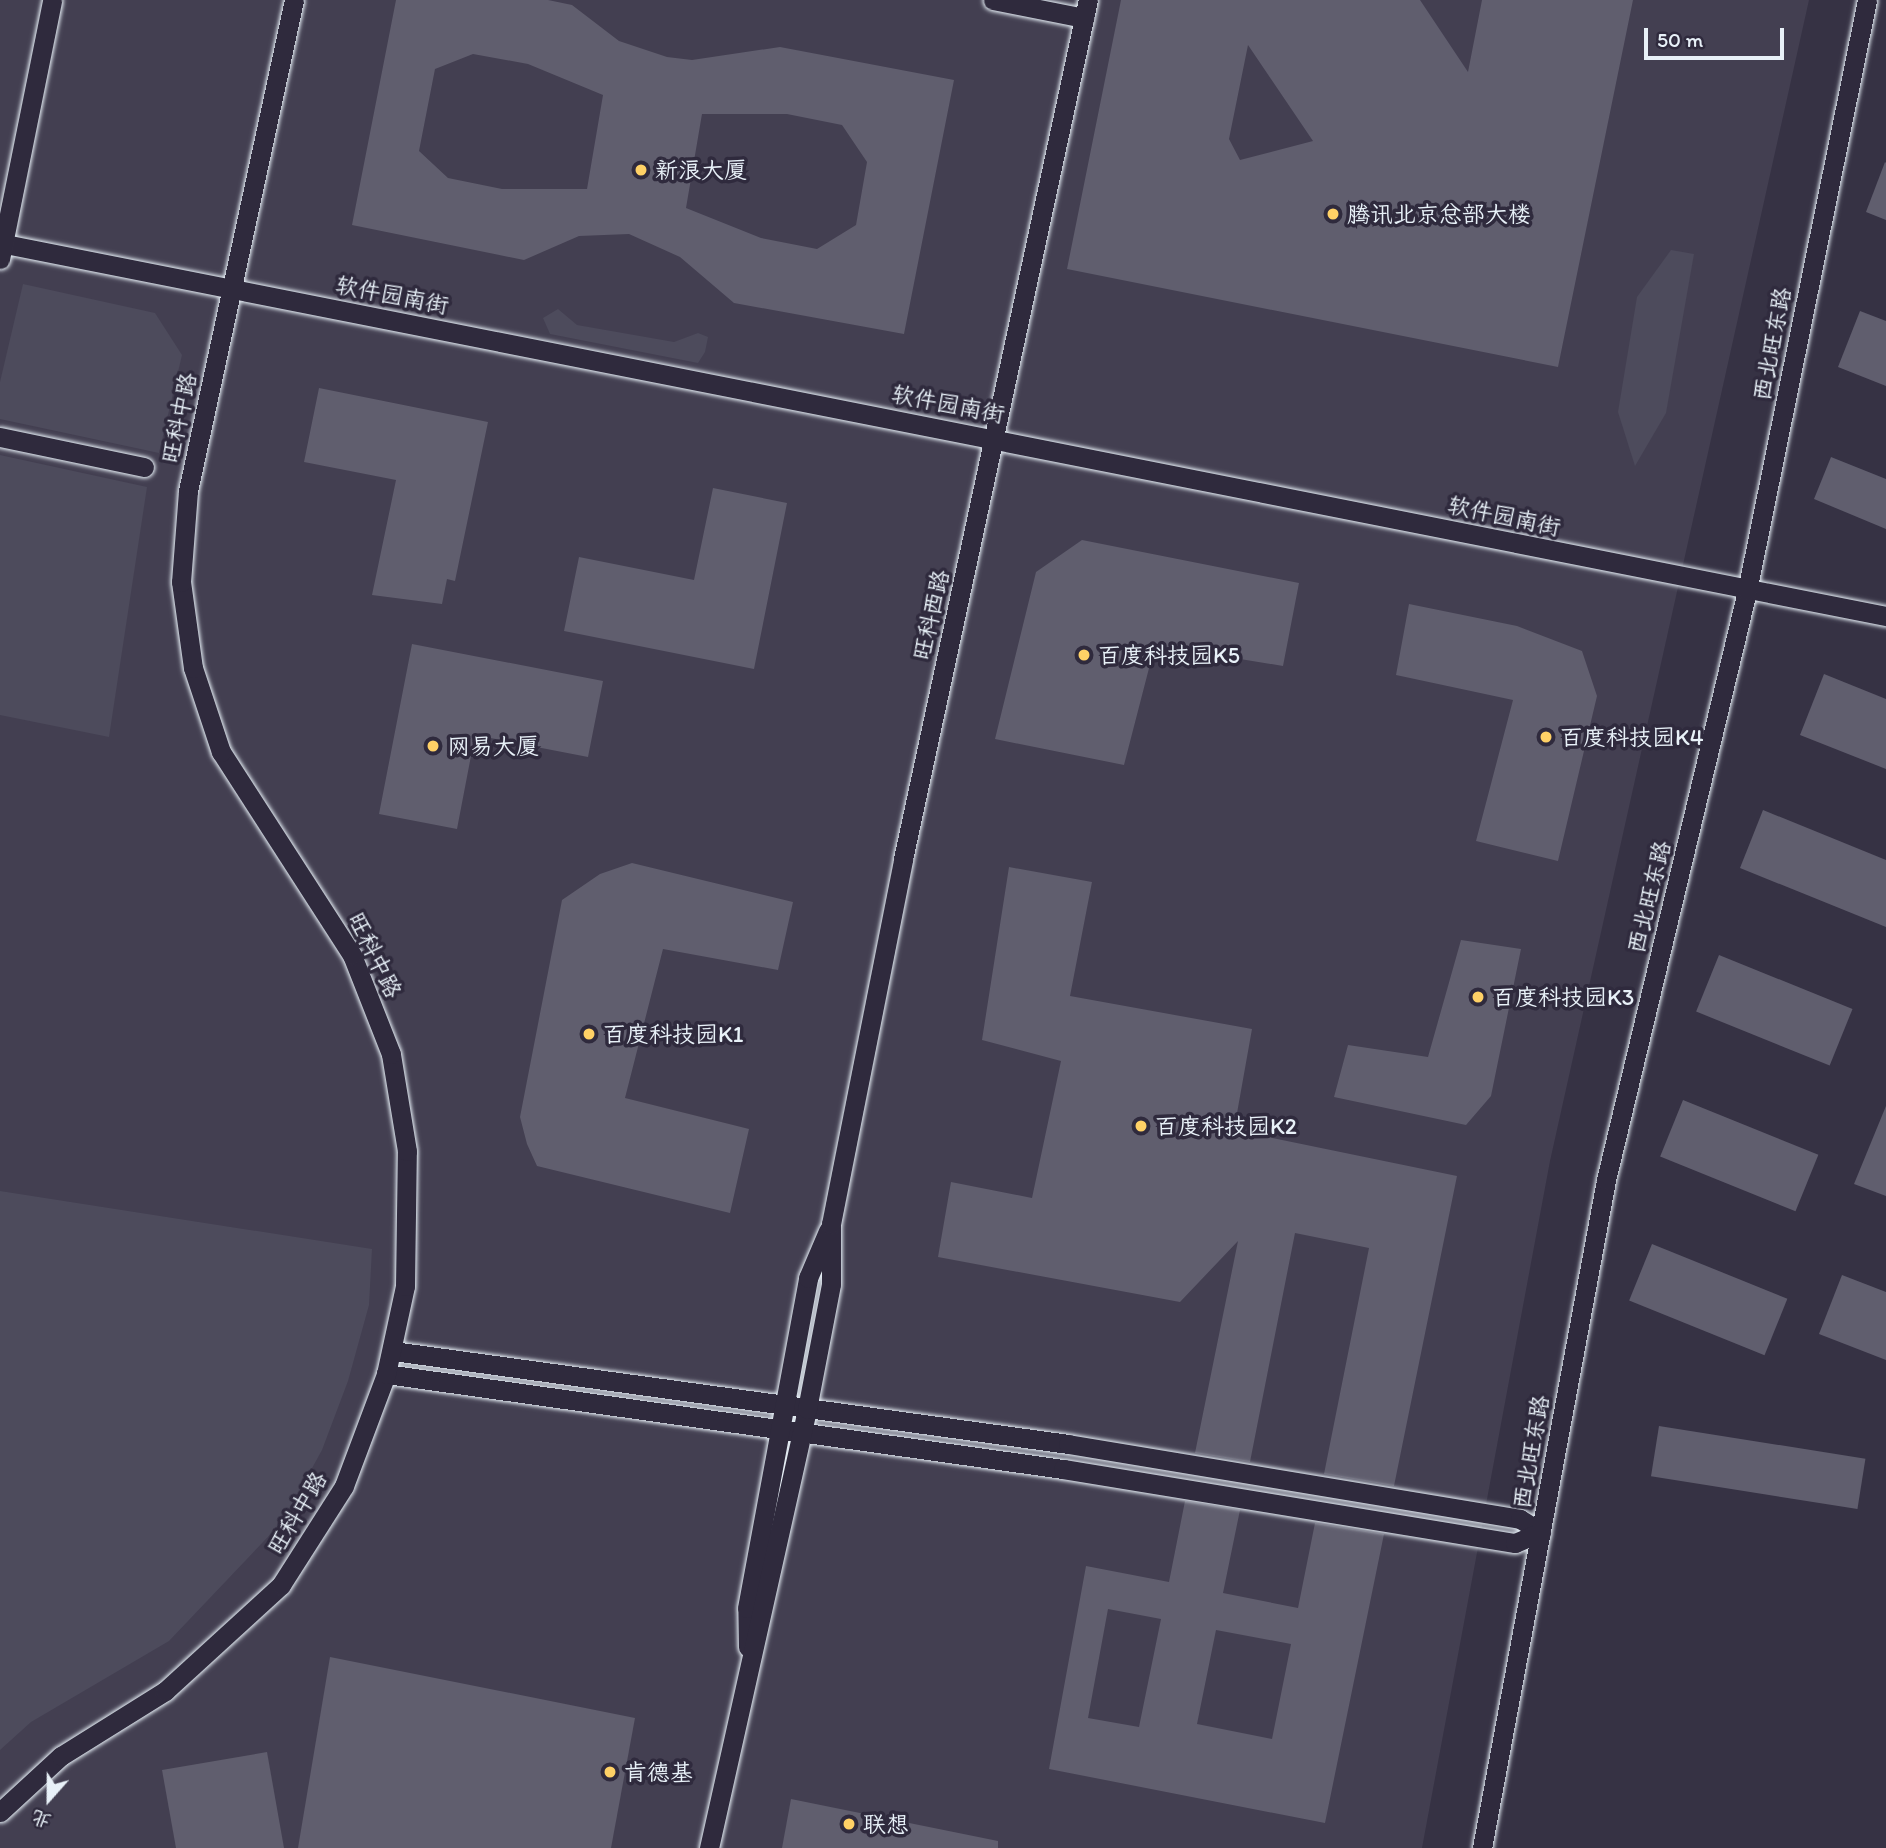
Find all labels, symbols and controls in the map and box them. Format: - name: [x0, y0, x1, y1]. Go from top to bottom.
- scale bar: [1648, 14, 1788, 58]
- text: 50 m: [1657, 27, 1703, 52]
- place label: 新浪大厦: [655, 156, 747, 184]
- marker: 新浪大厦: [633, 162, 649, 178]
- place label: 腾讯北京总部大楼: [1347, 200, 1531, 228]
- marker: 腾讯北京总部大楼: [1325, 206, 1341, 222]
- street label: 软件园南街: [333, 270, 451, 320]
- street label: 西北旺东路: [1747, 285, 1797, 403]
- street label: 旺科中路: [156, 370, 202, 466]
- street label: 软件园南街: [889, 379, 1007, 429]
- street label: 软件园南街: [1445, 491, 1563, 541]
- street label: 旺科西路: [907, 567, 955, 663]
- place label: 百度科技园K5: [1098, 641, 1240, 669]
- marker: 百度科技园K5: [1076, 647, 1092, 663]
- place label: 百度科技园K4: [1560, 723, 1704, 751]
- marker: 百度科技园K4: [1538, 729, 1554, 745]
- place label: 网易大厦: [447, 732, 539, 760]
- marker: 网易大厦: [425, 738, 441, 754]
- street label: 西北旺东路: [1622, 838, 1676, 956]
- street label: 旺科中路: [342, 908, 408, 1002]
- place label: 百度科技园K3: [1492, 983, 1634, 1011]
- marker: 百度科技园K3: [1470, 989, 1486, 1005]
- place label: 百度科技园K1: [603, 1020, 743, 1048]
- marker: 百度科技园K1: [581, 1026, 597, 1042]
- place label: 百度科技园K2: [1155, 1112, 1297, 1140]
- marker: 百度科技园K2: [1133, 1118, 1149, 1134]
- street label: 西北旺东路: [1507, 1393, 1555, 1511]
- street label: 旺科中路: [261, 1466, 333, 1560]
- place label: 肯德基: [624, 1758, 693, 1786]
- north arrow: [14, 1764, 84, 1834]
- marker: 肯德基: [602, 1764, 618, 1780]
- text: 北: [28, 1805, 54, 1833]
- place label: 联想: [863, 1810, 909, 1838]
- marker: 联想: [841, 1816, 857, 1832]

